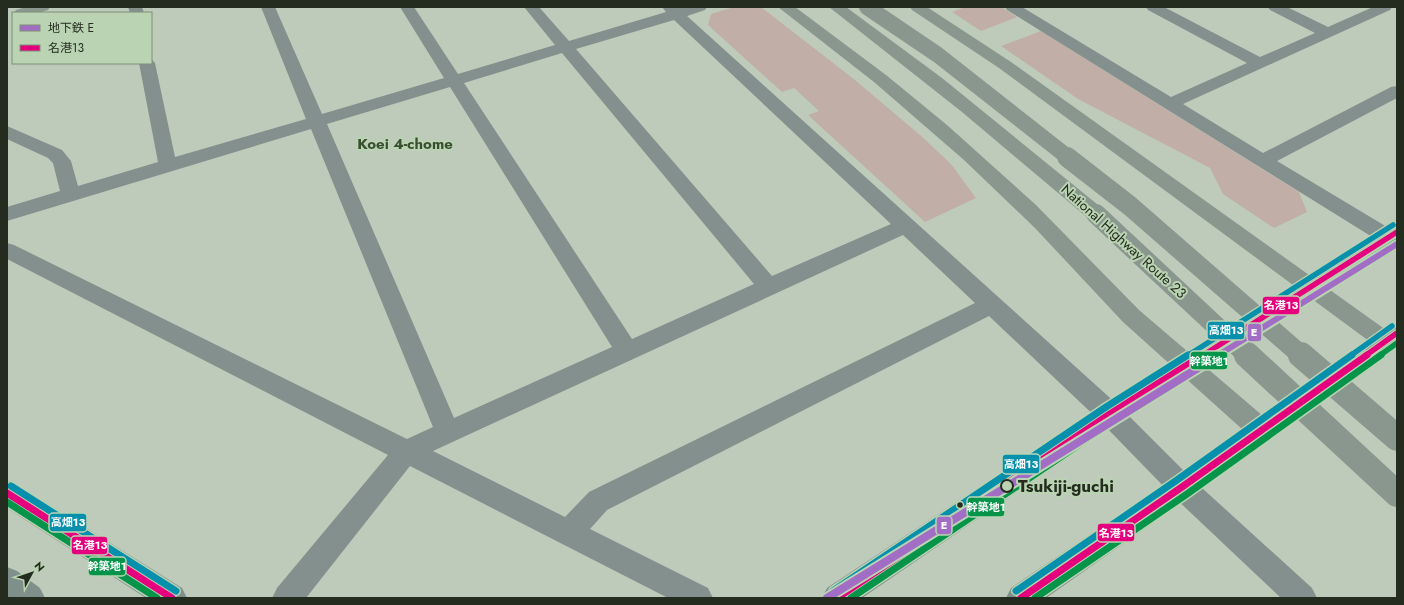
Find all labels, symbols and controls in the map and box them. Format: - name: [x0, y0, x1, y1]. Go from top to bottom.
- legend: [12, 12, 152, 64]
- text: 地下鉄 E: [48, 19, 94, 37]
- text: 名港13: [48, 39, 84, 57]
- district label: Koei 4-chome: [357, 133, 453, 155]
- street label: National Highway Route 23: [1057, 179, 1191, 303]
- line badge: 名港13: [1262, 296, 1300, 315]
- text: 名港13: [1264, 297, 1298, 313]
- line badge: 高畑13: [1207, 321, 1245, 340]
- text: 高畑13: [1209, 322, 1243, 338]
- line badge: E: [1247, 323, 1262, 342]
- text: E: [1251, 324, 1257, 340]
- line badge: 幹築地1: [1190, 351, 1228, 370]
- text: 幹築地1: [1190, 353, 1228, 369]
- line badge: 高畑13: [1002, 454, 1040, 474]
- text: 高畑13: [1004, 456, 1038, 472]
- place label: Tsukiji-guchi: [1018, 474, 1114, 498]
- marker: Tsukiji-guchi: [1000, 479, 1014, 493]
- line badge: 幹築地1: [967, 497, 1005, 517]
- text: 幹築地1: [967, 499, 1005, 515]
- unlabelled marker: [955, 500, 965, 510]
- line badge: 高畑13: [49, 513, 87, 532]
- text: 高畑13: [51, 514, 85, 530]
- line badge: E: [936, 516, 952, 535]
- text: E: [941, 517, 947, 533]
- line badge: 名港13: [1097, 523, 1135, 542]
- text: 名港13: [1099, 525, 1133, 541]
- line badge: 名港13: [71, 536, 108, 555]
- text: 名港13: [73, 537, 107, 553]
- north arrow: [12, 553, 52, 593]
- line badge: 幹築地1: [88, 557, 126, 576]
- text: N: [31, 558, 49, 575]
- text: 幹築地1: [88, 558, 126, 574]

